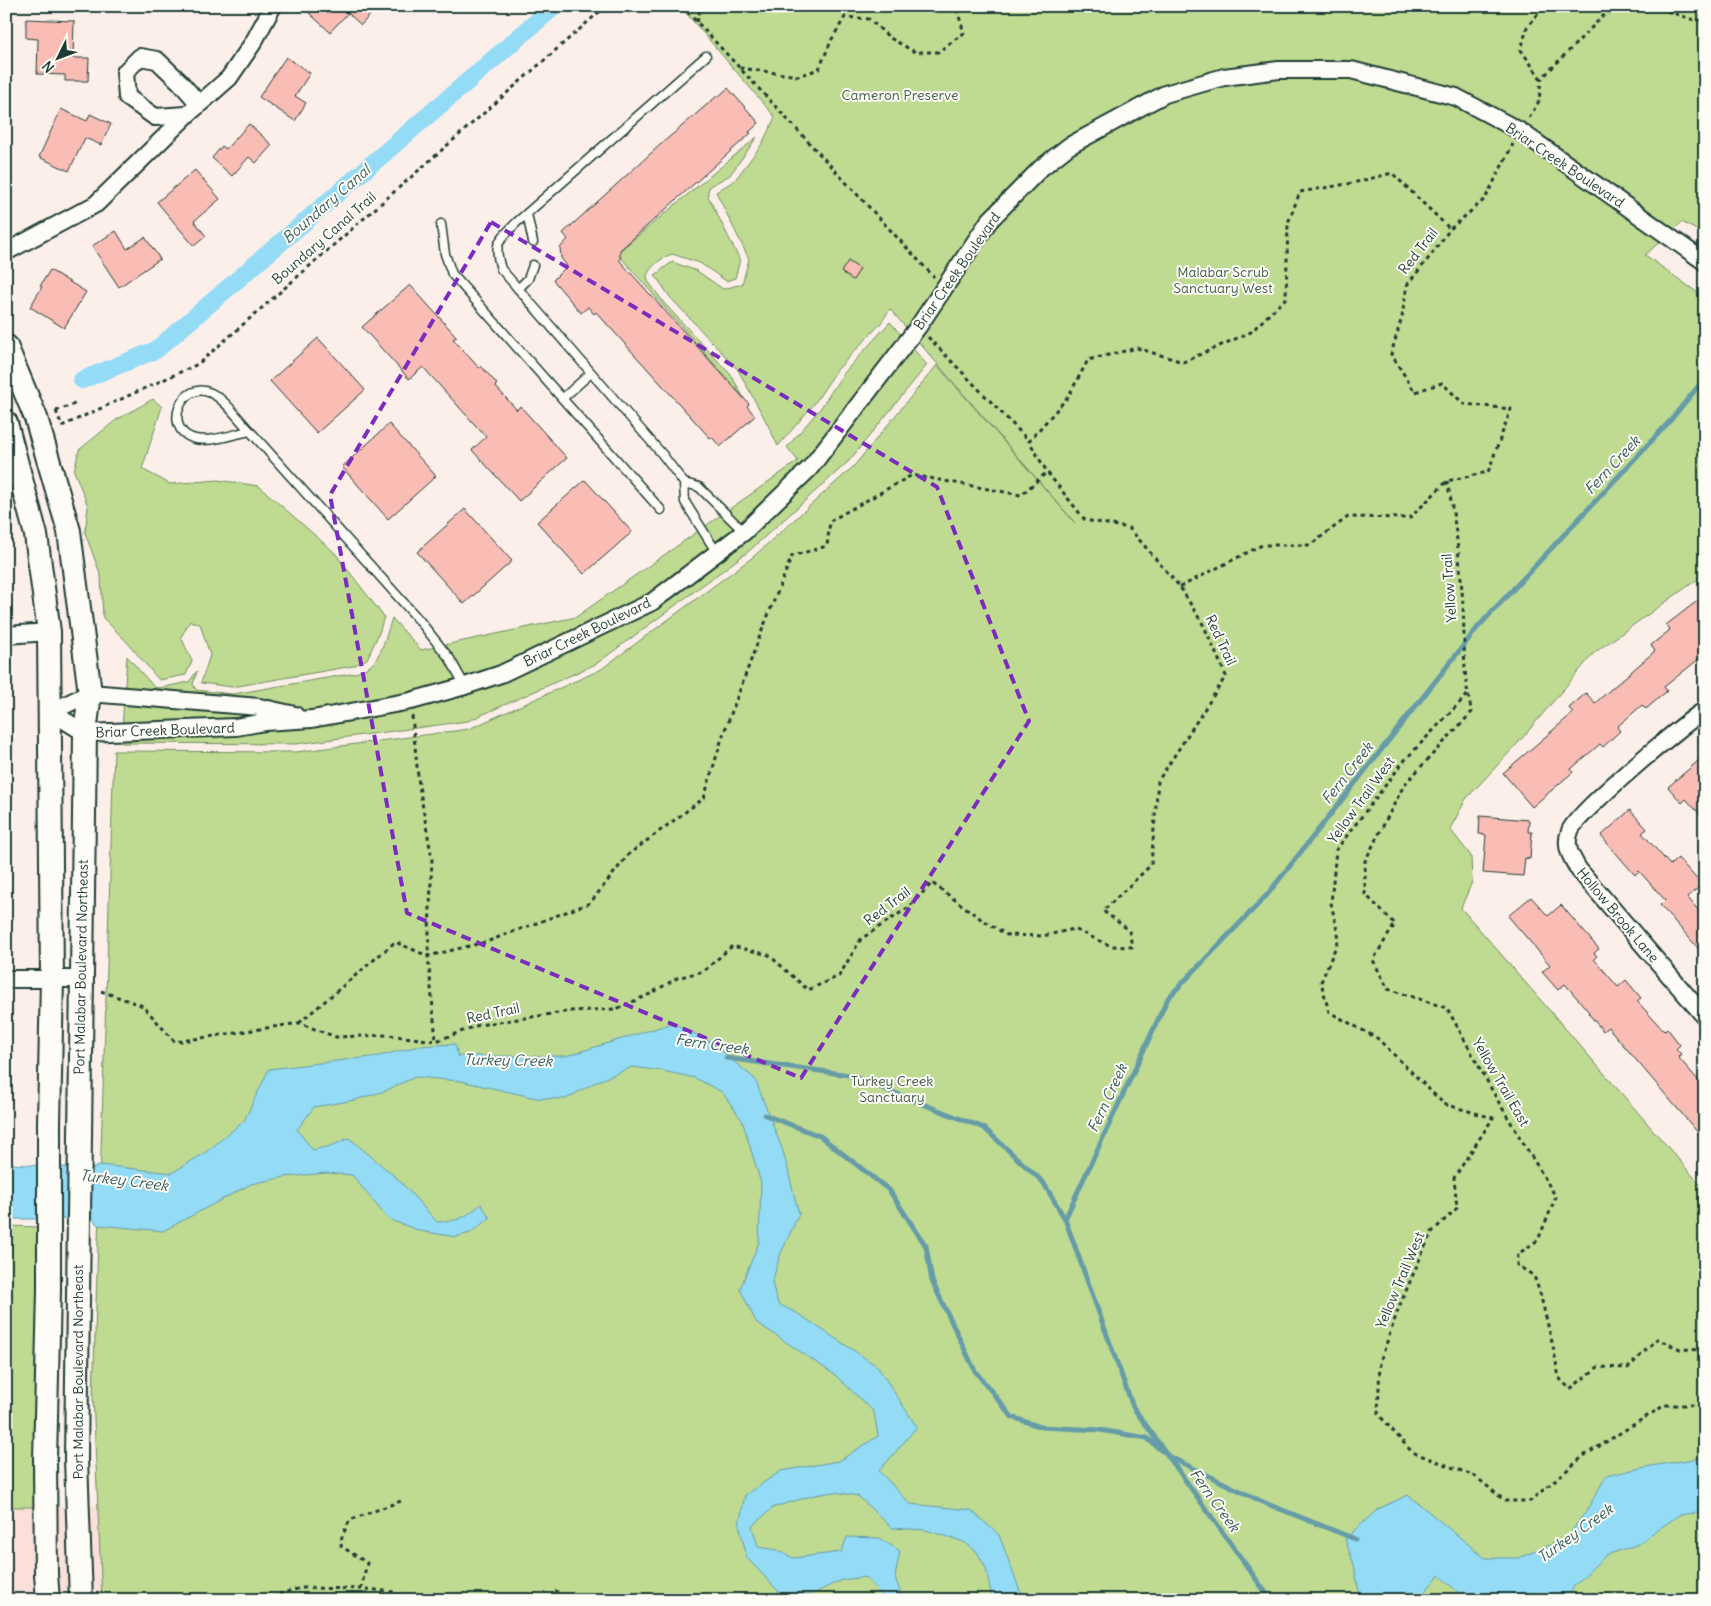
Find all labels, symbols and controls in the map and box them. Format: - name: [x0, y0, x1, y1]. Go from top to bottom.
- north arrow: [32, 32, 82, 82]
- text: N: [38, 57, 58, 76]
- park label: Cameron Preserve: [841, 86, 959, 104]
- street label: Briar Creek Boulevard: [1502, 119, 1628, 211]
- water label: Boundary Canal: [278, 159, 376, 247]
- street label: Boundary Canal Trail: [268, 188, 380, 288]
- street label: Briar Creek Boulevard: [910, 209, 1004, 333]
- street label: Red Trail: [1394, 224, 1442, 278]
- park label: Malabar Scrub Sanctuary West: [1173, 263, 1273, 297]
- water label: Fern Creek: [1580, 431, 1645, 498]
- street label: Yellow Trail: [1438, 553, 1460, 623]
- street label: Briar Creek Boulevard: [520, 593, 654, 671]
- street label: Red Trail: [1201, 612, 1241, 668]
- street label: Briar Creek Boulevard: [95, 719, 235, 741]
- water label: Fern Creek: [1317, 737, 1378, 808]
- street label: Yellow Trail West: [1323, 753, 1399, 847]
- street label: Port Malabar Boulevard Northeast: [70, 859, 92, 1075]
- street label: Hollow Brook Lane: [1573, 864, 1663, 966]
- street label: Red Trail: [860, 883, 914, 929]
- street label: Red Trail: [465, 999, 521, 1027]
- water label: Fern Creek: [674, 1029, 751, 1059]
- street label: Yellow Trail East: [1468, 1034, 1534, 1130]
- water label: Turkey Creek: [464, 1050, 554, 1070]
- water label: Fern Creek: [1083, 1060, 1132, 1135]
- park label: Turkey Creek Sanctuary: [851, 1072, 933, 1106]
- water label: Turkey Creek: [79, 1165, 170, 1195]
- street label: Yellow Trail West: [1372, 1229, 1429, 1331]
- street label: Port Malabar Boulevard Northeast: [69, 1264, 87, 1480]
- water label: Fern Creek: [1186, 1465, 1245, 1536]
- water label: Turkey Creek: [1534, 1498, 1618, 1567]

